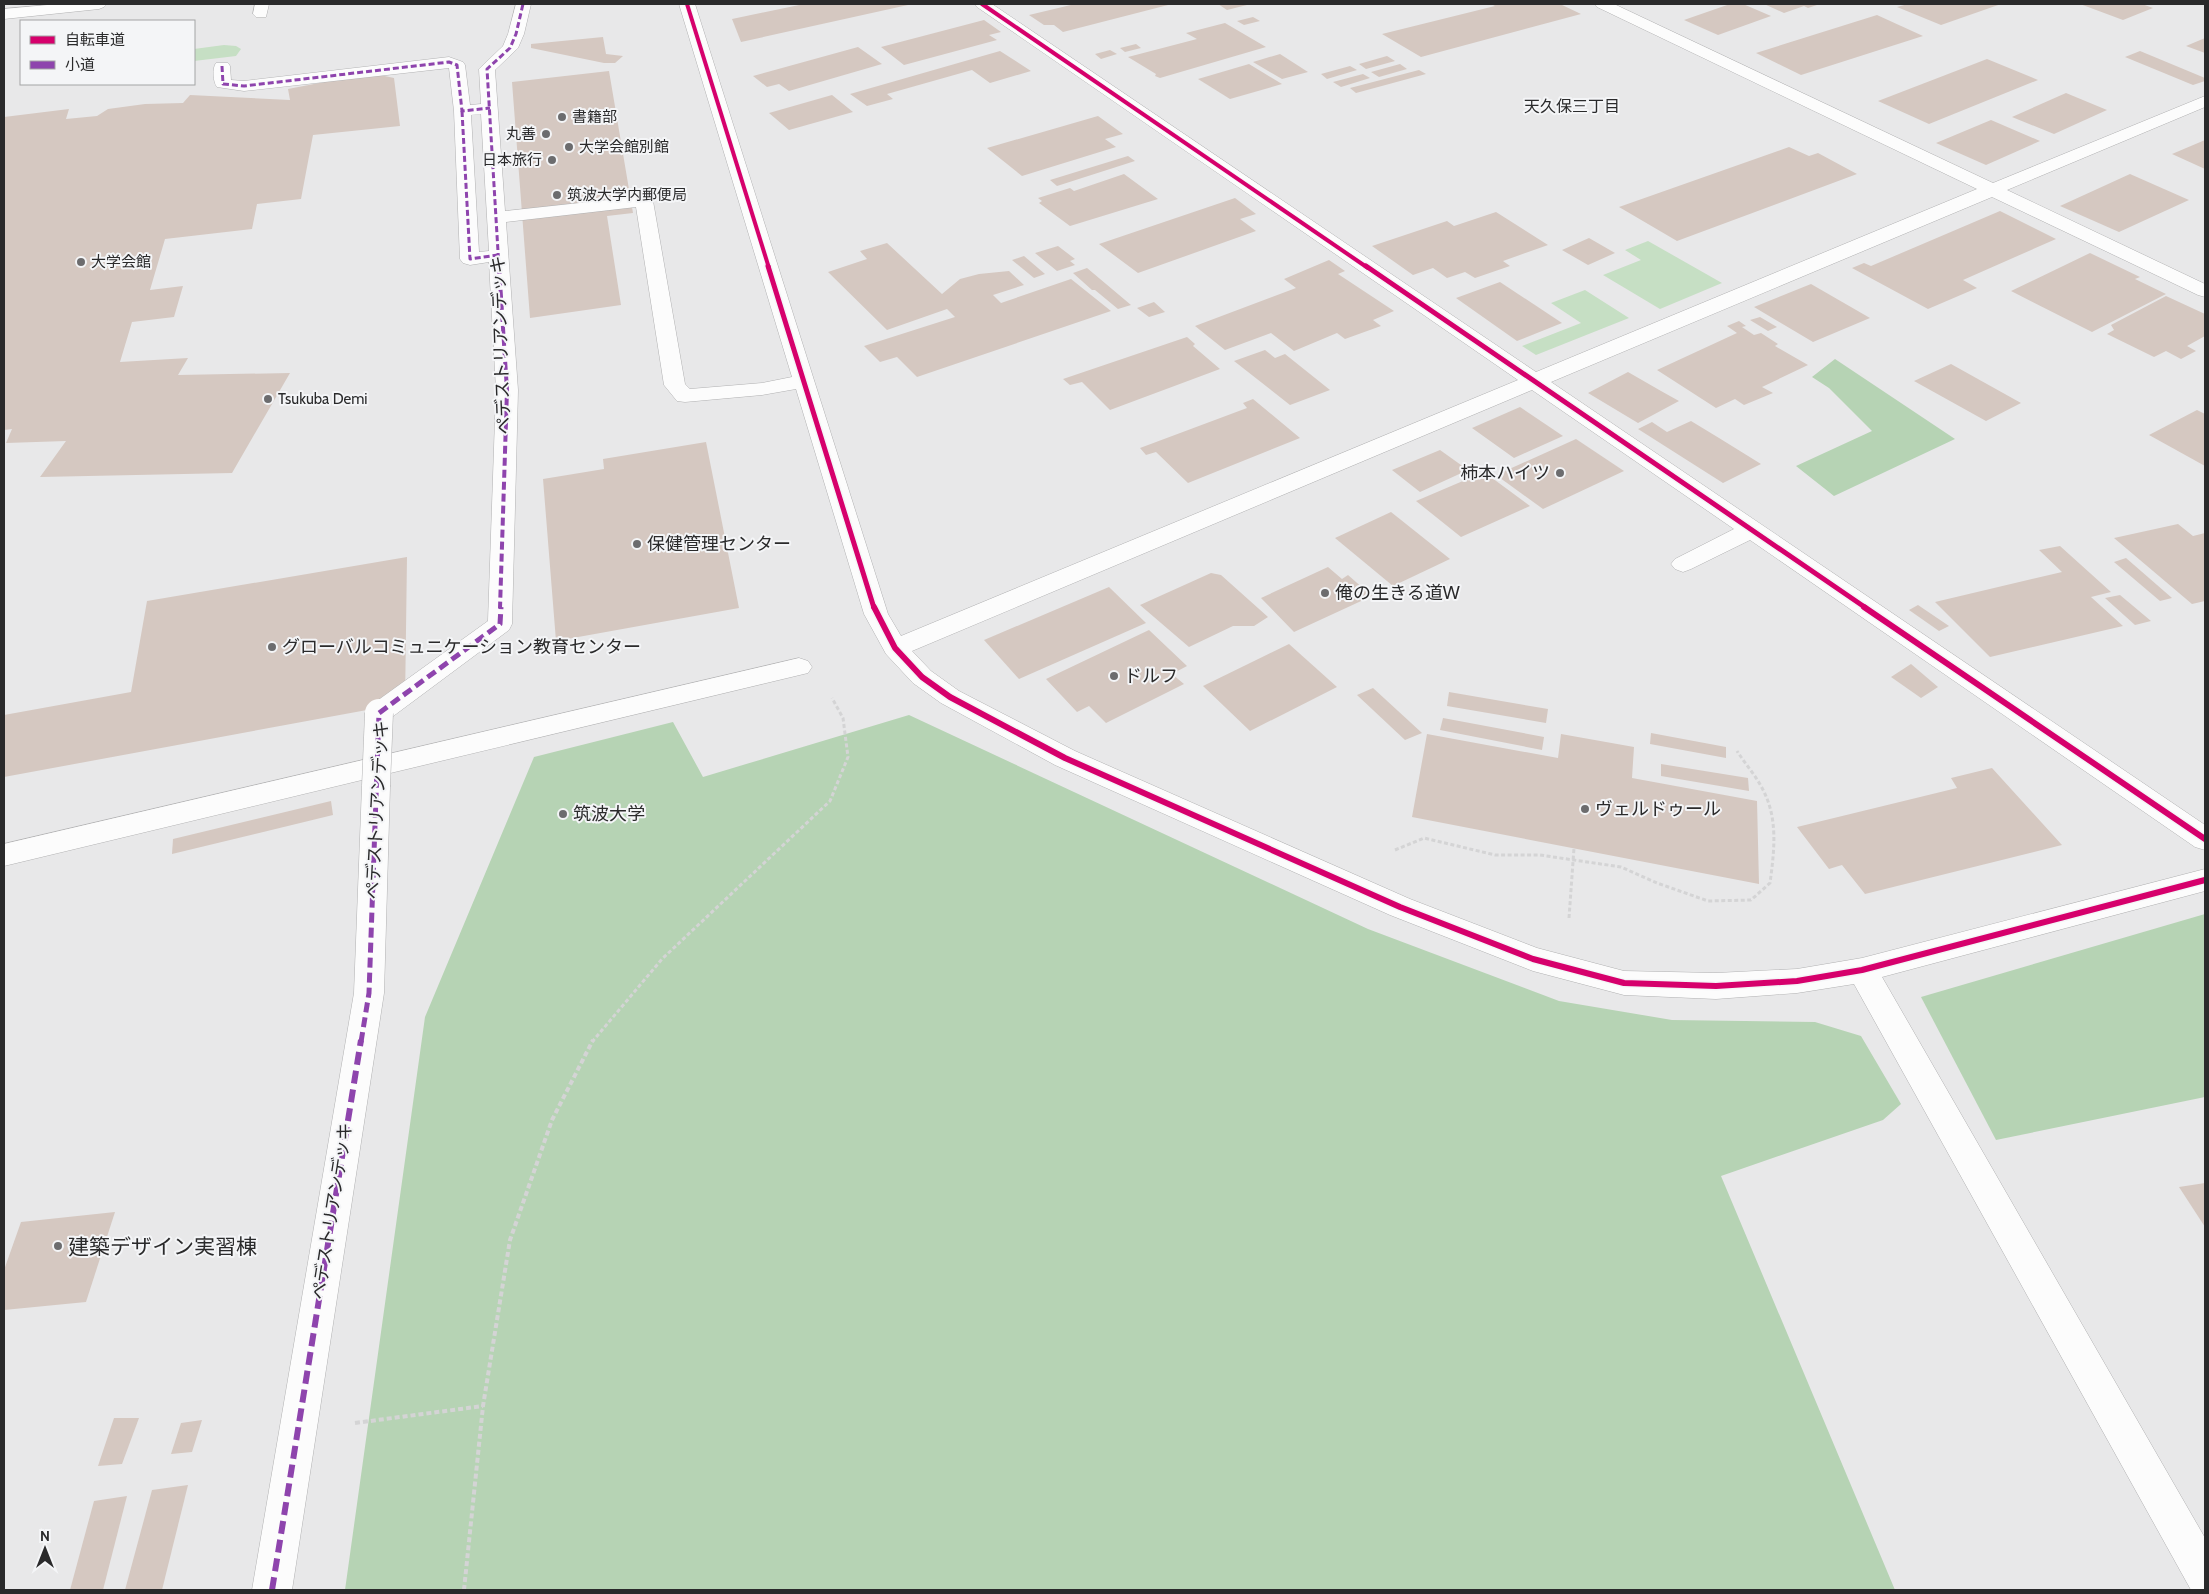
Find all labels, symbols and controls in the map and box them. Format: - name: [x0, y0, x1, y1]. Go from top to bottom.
- legend: [20, 20, 195, 85]
- text: 自転車道: [65, 31, 125, 49]
- text: 小道: [65, 56, 95, 74]
- district label: 天久保三丁目: [1524, 97, 1620, 116]
- place label: 書籍部: [572, 108, 617, 126]
- marker: 書籍部: [556, 111, 568, 123]
- place label: 丸善: [506, 125, 536, 143]
- marker: 丸善: [540, 128, 552, 140]
- place label: 大学会館別館: [579, 138, 669, 156]
- marker: 大学会館別館: [563, 141, 575, 153]
- place label: 日本旅行: [482, 151, 542, 169]
- marker: 日本旅行: [546, 154, 558, 166]
- place label: 筑波大学内郵便局: [567, 186, 687, 204]
- marker: 筑波大学内郵便局: [551, 189, 563, 201]
- place label: 大学会館: [91, 253, 151, 271]
- street label: ペデストリアンデッキ: [487, 255, 515, 435]
- marker: 大学会館: [75, 256, 87, 268]
- place label: Tsukuba Demi: [278, 390, 368, 408]
- marker: Tsukuba Demi: [262, 393, 274, 405]
- place label: 柿本ハイツ: [1460, 462, 1550, 484]
- marker: 柿本ハイツ: [1554, 467, 1566, 479]
- place label: 保健管理センター: [647, 533, 791, 555]
- marker: 保健管理センター: [631, 538, 643, 550]
- place label: 俺の生きる道W: [1335, 582, 1460, 604]
- marker: 俺の生きる道W: [1319, 587, 1331, 599]
- place label: グローバルコミュニケーション教育センター: [282, 636, 641, 658]
- marker: グローバルコミュニケーション教育センター: [266, 641, 278, 653]
- place label: ドルフ: [1124, 665, 1178, 687]
- marker: ドルフ: [1108, 670, 1120, 682]
- street label: ペデストリアンデッキ: [361, 720, 393, 900]
- place label: ヴェルドゥール: [1595, 798, 1721, 820]
- place label: 筑波大学: [573, 803, 645, 825]
- marker: ヴェルドゥール: [1579, 803, 1591, 815]
- marker: 筑波大学: [557, 808, 569, 820]
- street label: ペデストリアンデッキ: [307, 1121, 357, 1301]
- place label: 建築デザイン実習棟: [68, 1234, 257, 1259]
- marker: 建築デザイン実習棟: [52, 1240, 64, 1252]
- north arrow: [20, 1524, 70, 1574]
- text: N: [40, 1527, 50, 1545]

